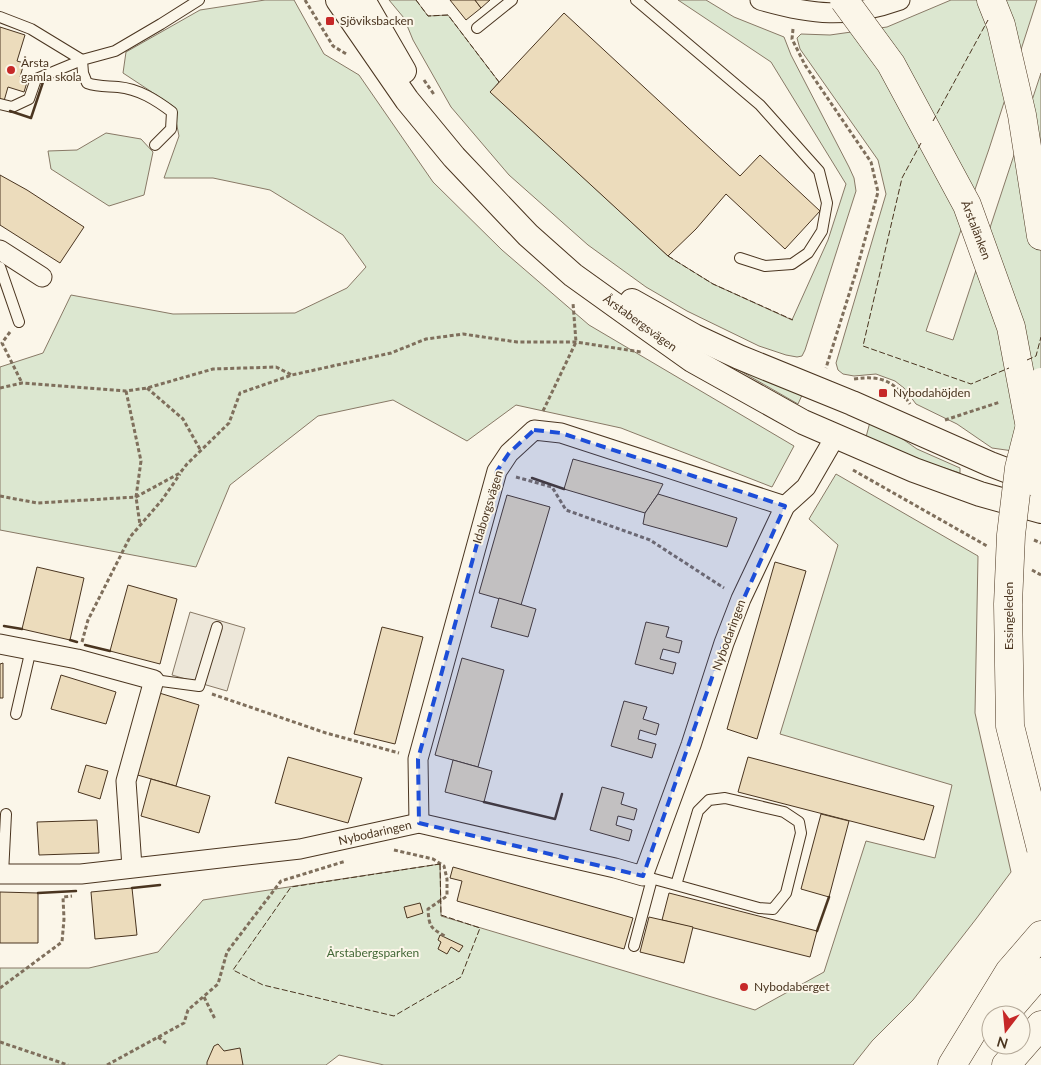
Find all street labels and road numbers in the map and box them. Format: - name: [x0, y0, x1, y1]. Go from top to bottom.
- street label: Årstalänken: [958, 198, 995, 262]
- street label: Årstabergsvägen: [600, 291, 680, 354]
- street label: Idaborgsvägen: [469, 468, 506, 545]
- street label: Essingeleden: [1001, 582, 1016, 650]
- street label: Nybodaringen: [709, 597, 748, 672]
- street label: Nybodaringen: [337, 817, 413, 848]

